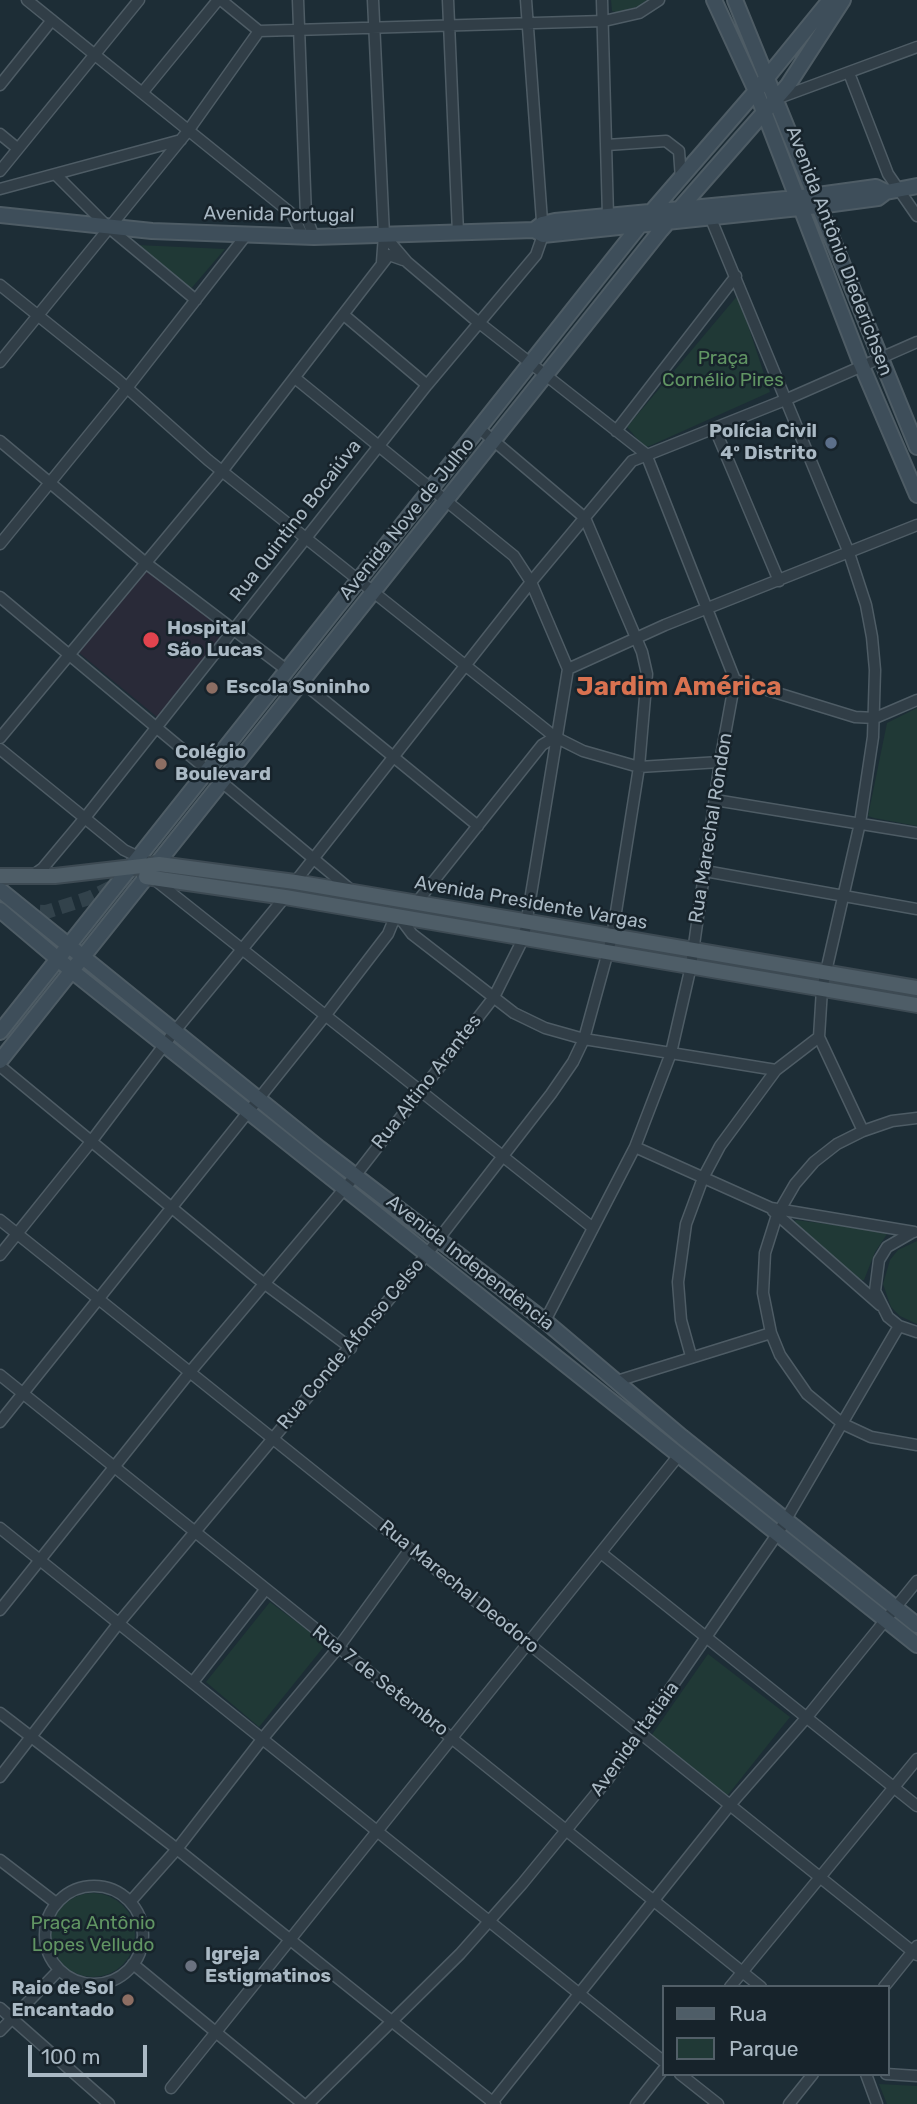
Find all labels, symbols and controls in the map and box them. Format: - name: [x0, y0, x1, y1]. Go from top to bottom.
- street label: Avenida Antônio Diederichsen: [781, 123, 897, 379]
- street label: Avenida Portugal: [203, 202, 355, 228]
- park label: Praça Cornélio Pires: [662, 348, 784, 392]
- place label: Polícia Civil 4º Distrito: [709, 421, 817, 465]
- street label: Avenida Nove de Julho: [335, 433, 479, 605]
- street label: Rua Quintino Bocaiúva: [226, 435, 366, 607]
- marker: Polícia Civil 4º Distrito: [823, 435, 839, 451]
- place label: Hospital São Lucas: [167, 618, 263, 662]
- marker: Hospital São Lucas: [141, 630, 161, 650]
- district label: Jardim América: [576, 671, 782, 703]
- place label: Escola Soninho: [226, 677, 370, 699]
- marker: Escola Soninho: [204, 680, 220, 696]
- street label: Rua Marechal Rondon: [685, 731, 737, 925]
- place label: Colégio Boulevard: [175, 742, 271, 786]
- marker: Colégio Boulevard: [153, 756, 169, 772]
- street label: Avenida Presidente Vargas: [413, 871, 649, 935]
- street label: Rua Altino Arantes: [367, 1010, 487, 1154]
- street label: Avenida Independência: [382, 1190, 558, 1336]
- street label: Rua Conde Afonso Celso: [273, 1254, 429, 1434]
- street label: Rua Marechal Deodoro: [375, 1516, 543, 1658]
- street label: Rua 7 de Setembro: [307, 1621, 453, 1741]
- street label: Avenida Itatiaia: [586, 1677, 684, 1801]
- park label: Praça Antônio Lopes Velludo: [31, 1913, 155, 1957]
- place label: Igreja Estigmatinos: [205, 1944, 331, 1988]
- marker: Igreja Estigmatinos: [183, 1958, 199, 1974]
- place label: Raio de Sol Encantado: [11, 1978, 114, 2022]
- legend: [662, 1985, 889, 2076]
- marker: Raio de Sol Encantado: [120, 1992, 136, 2008]
- text: Rua: [729, 2001, 767, 2026]
- scale bar: [32, 2030, 150, 2074]
- text: Parque: [729, 2036, 799, 2061]
- text: 100 m: [41, 2044, 100, 2069]

